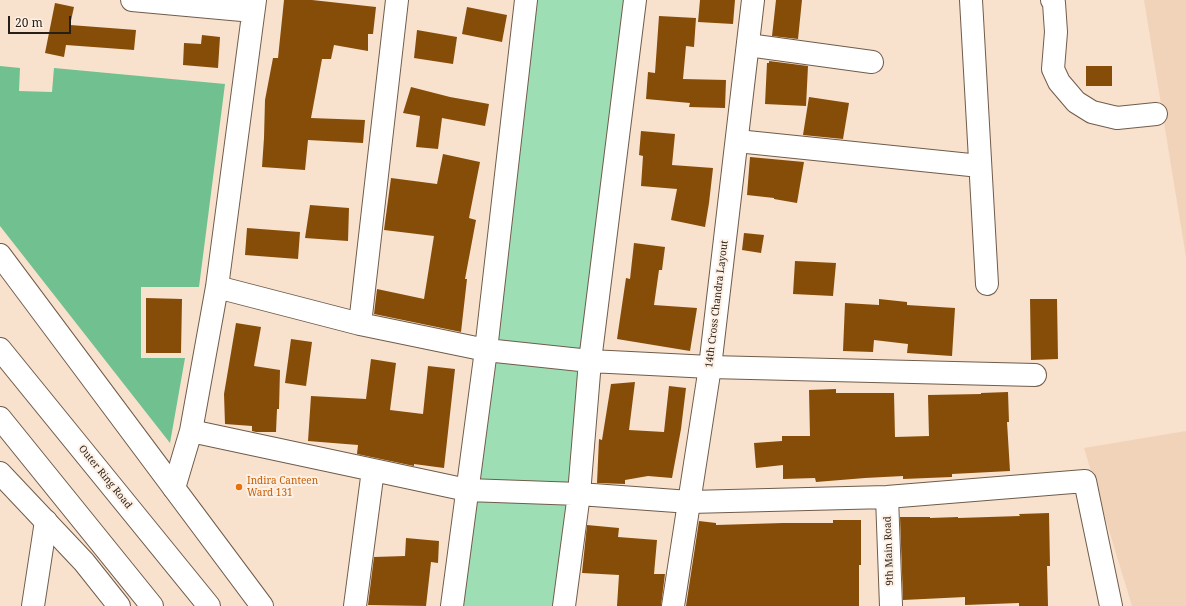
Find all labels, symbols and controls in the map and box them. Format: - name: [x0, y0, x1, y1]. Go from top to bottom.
- scale bar: [10, 8, 73, 34]
- text: 20 m: [15, 14, 43, 31]
- street label: 14th Cross Chandra Layout: [703, 240, 731, 368]
- street label: Outer Ring Road: [76, 443, 134, 511]
- place label: Indira Canteen Ward 131: [247, 475, 318, 498]
- marker: Indira Canteen Ward 131: [234, 482, 244, 492]
- street label: 9th Main Road: [882, 516, 896, 586]

